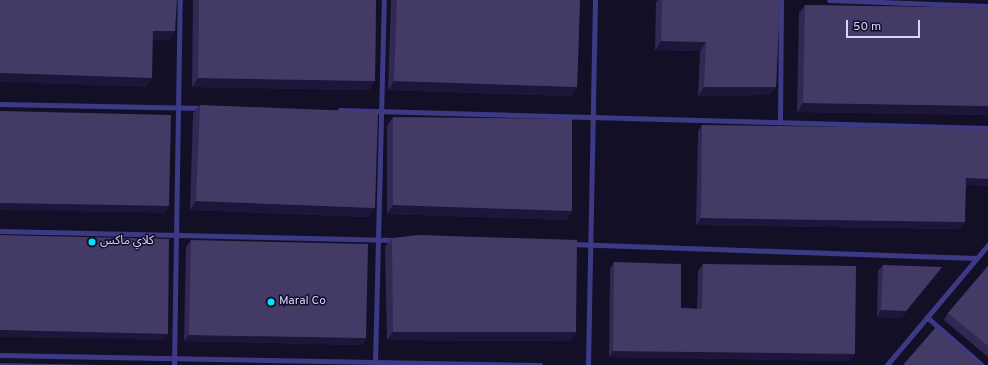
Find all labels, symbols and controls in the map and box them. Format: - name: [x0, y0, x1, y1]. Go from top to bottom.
- scale bar: [848, 12, 922, 38]
- text: 50 m: [853, 19, 881, 35]
- place label: كلاي ماكس: [100, 235, 154, 249]
- marker: كلاي ماكس: [87, 237, 97, 247]
- place label: Maral Co: [279, 295, 326, 309]
- marker: Maral Co: [266, 297, 276, 307]

